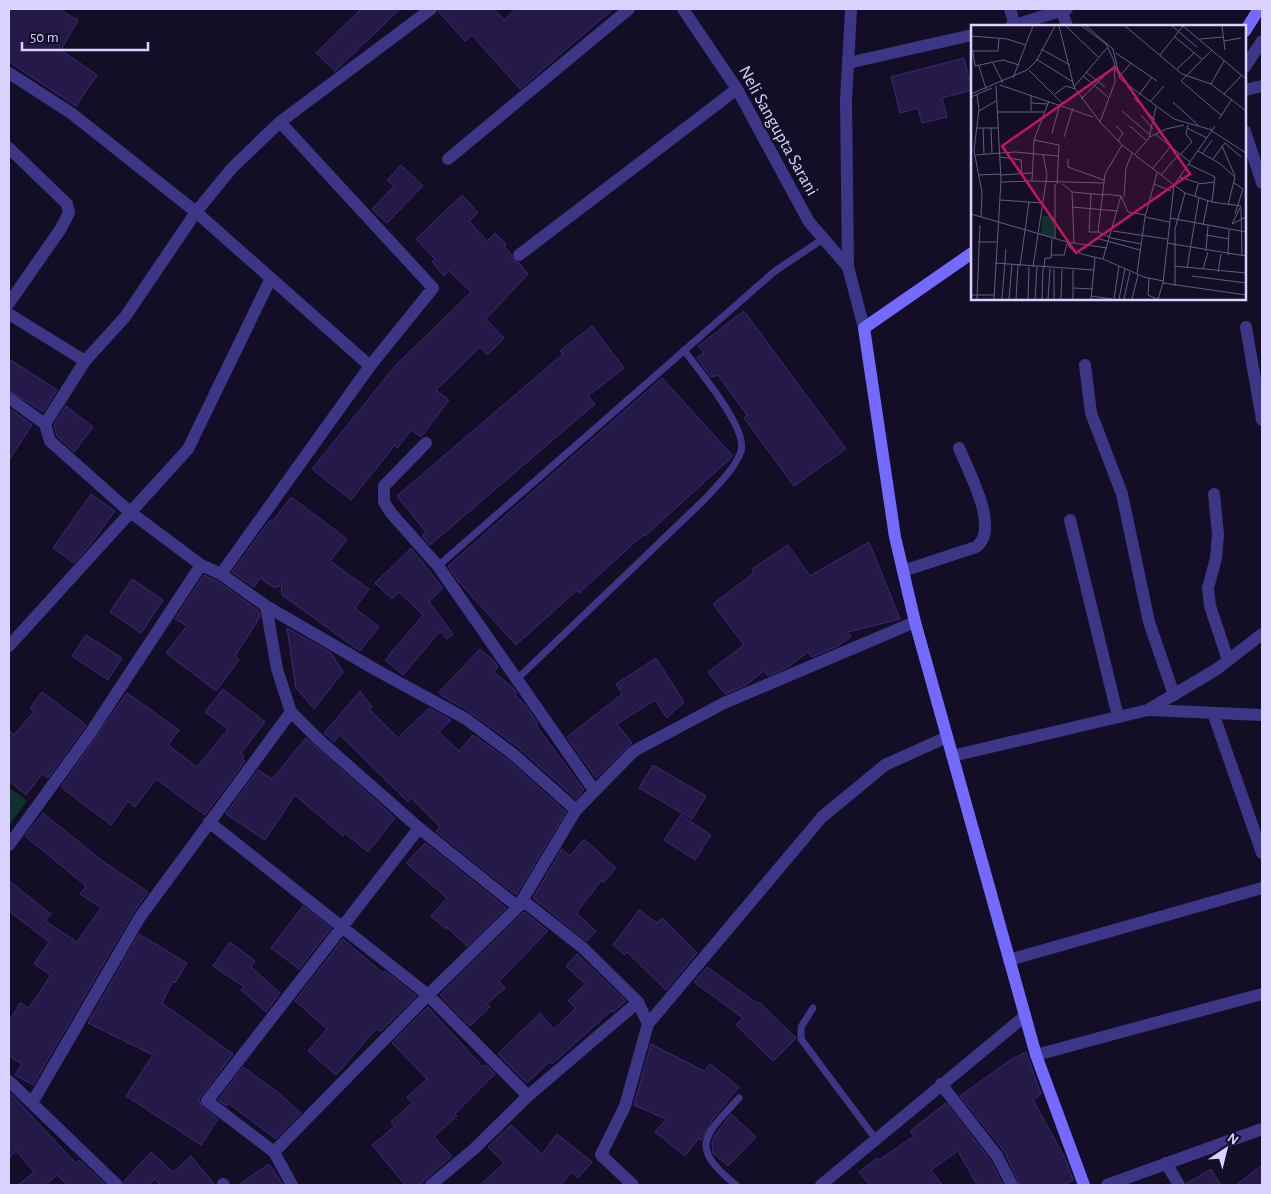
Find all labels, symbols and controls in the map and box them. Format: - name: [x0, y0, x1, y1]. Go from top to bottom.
- scale bar: [22, 20, 149, 52]
- inset map: [971, 25, 1246, 300]
- text: 50 m: [30, 30, 59, 45]
- street label: Neli Sangupta Sarani: [735, 63, 821, 199]
- north arrow: [1201, 1124, 1251, 1174]
- text: N: [1225, 1131, 1241, 1148]

